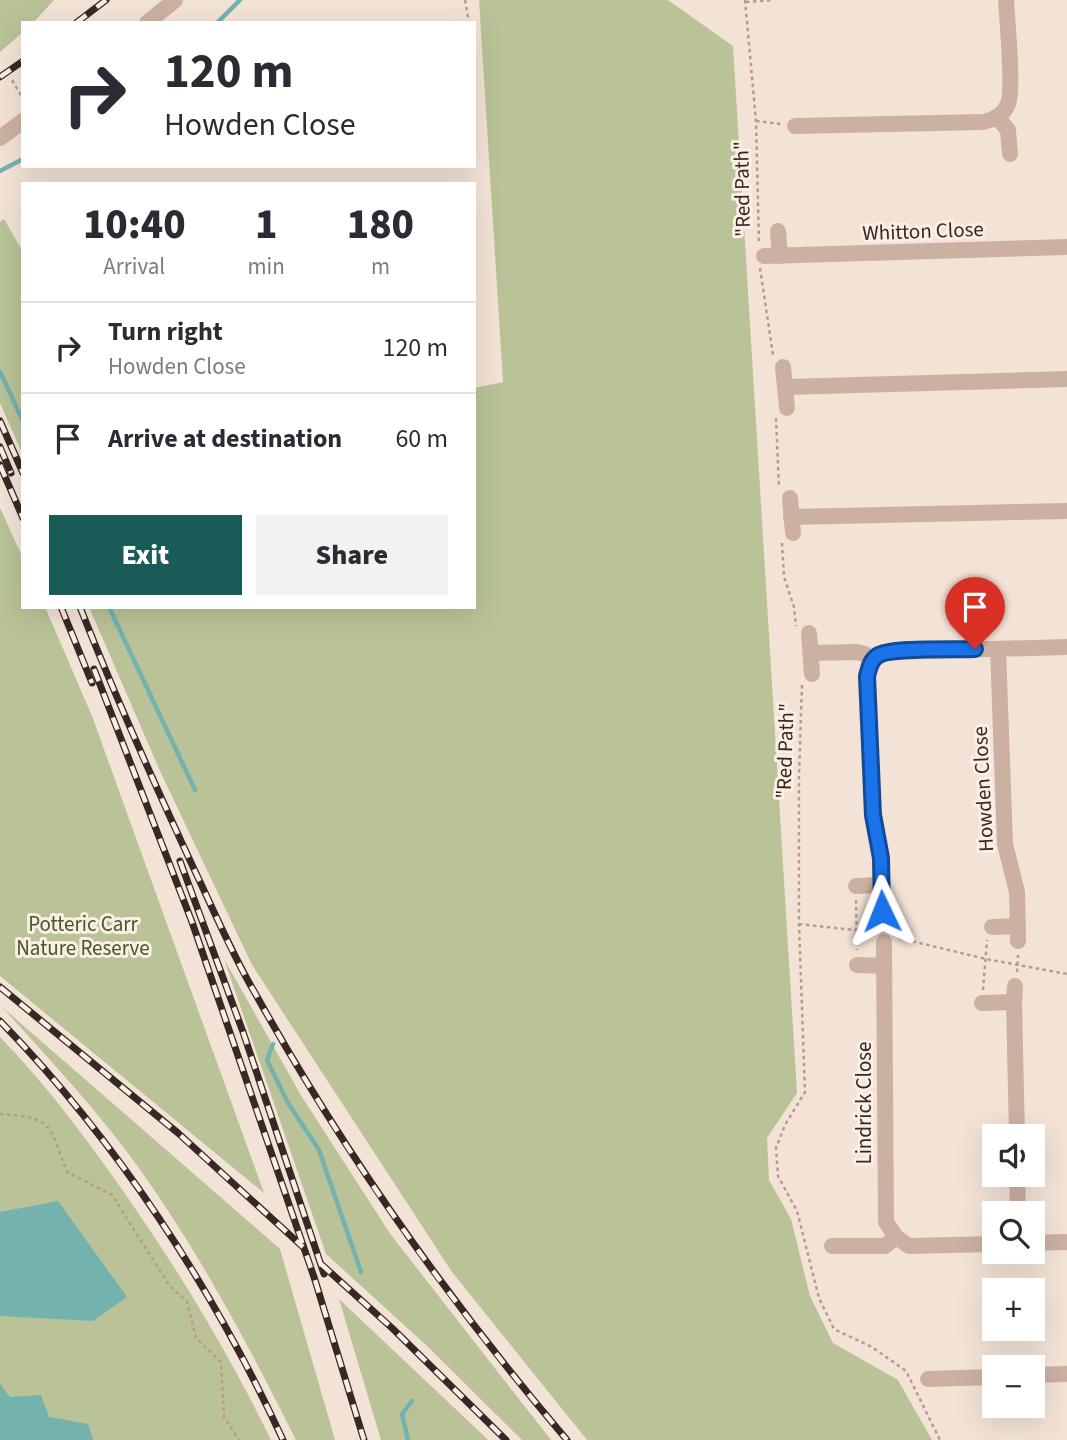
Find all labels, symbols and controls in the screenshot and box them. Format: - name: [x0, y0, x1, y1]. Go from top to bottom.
- text: 120 m: [164, 37, 293, 107]
- icon: right: [49, 49, 140, 140]
- text: Howden Close: [164, 102, 356, 148]
- street label: "Red Path": [726, 141, 758, 237]
- text: 10:40: [83, 195, 186, 255]
- text: 1: [255, 195, 277, 255]
- text: 180: [347, 195, 414, 255]
- street label: Whitton Close: [862, 214, 984, 248]
- text: Arrival: [103, 250, 165, 283]
- text: min: [248, 250, 285, 283]
- text: m: [371, 250, 390, 283]
- text: Turn right: [108, 313, 223, 350]
- icon: right: [49, 329, 87, 367]
- text: 120 m: [382, 329, 448, 366]
- text: Howden Close: [108, 350, 246, 383]
- icon: arrive: [49, 420, 87, 458]
- text: Arrive at destination: [108, 420, 342, 457]
- text: 60 m: [395, 420, 448, 457]
- button: Exit: [49, 515, 242, 595]
- button: Share: [256, 515, 448, 595]
- pin: [945, 577, 1005, 649]
- icon: arrive: [956, 588, 994, 626]
- street label: "Red Path": [768, 703, 802, 799]
- street label: Howden Close: [965, 725, 1001, 853]
- position arrow: [845, 874, 919, 948]
- park label: Potteric Carr Nature Reserve: [16, 909, 150, 963]
- street label: Lindrick Close: [849, 1041, 879, 1165]
- map controls: [982, 1124, 1045, 1418]
- button: sound: [982, 1124, 1045, 1187]
- button: search: [982, 1201, 1045, 1264]
- button: +: [982, 1278, 1045, 1341]
- button: −: [982, 1355, 1045, 1418]

